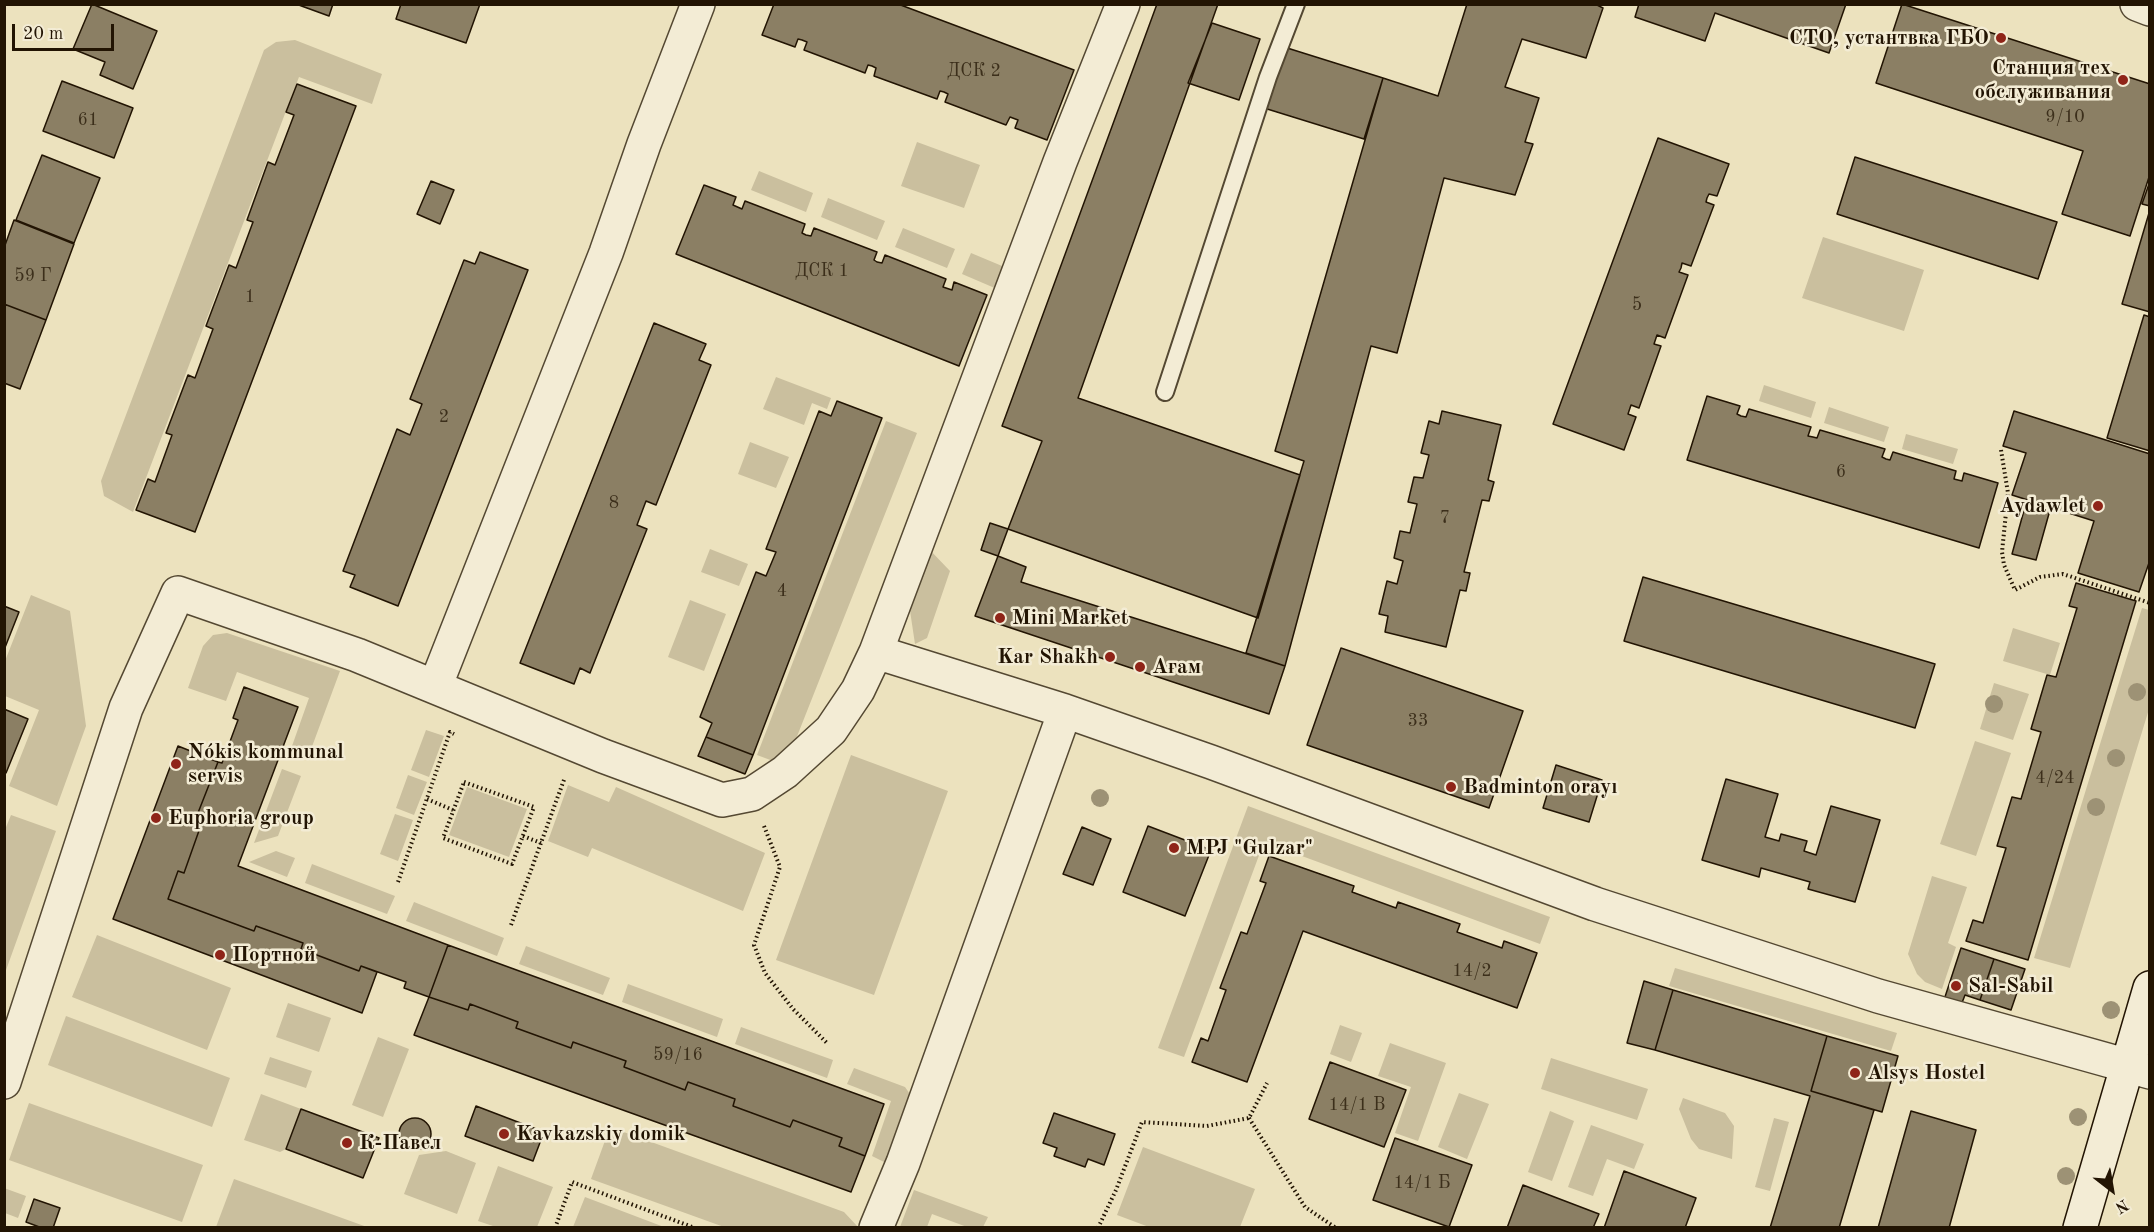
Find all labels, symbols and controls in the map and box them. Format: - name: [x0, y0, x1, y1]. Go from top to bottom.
- scale bar: [15, 12, 117, 50]
- text: 20 m: [23, 25, 63, 43]
- place label: СТО, устантвка ГБО: [1789, 25, 1989, 51]
- marker: СТО, устантвка ГБО: [1994, 31, 2008, 45]
- place label: Станция тех обслуживания: [1975, 55, 2111, 105]
- house number: ДСК 2: [947, 60, 1001, 82]
- marker: Станция тех обслуживания: [2116, 73, 2130, 87]
- house number: 9/10: [2045, 106, 2085, 128]
- house number: 61: [78, 109, 98, 131]
- house number: ДСК 1: [795, 260, 849, 282]
- house number: 59 Г: [14, 265, 52, 287]
- house number: 1: [245, 286, 255, 308]
- house number: 5: [1632, 294, 1642, 316]
- house number: 2: [439, 406, 449, 428]
- house number: 6: [1836, 461, 1846, 483]
- house number: 8: [609, 492, 619, 514]
- place label: Aydawlet: [1999, 493, 2086, 519]
- marker: Aydawlet: [2091, 499, 2105, 513]
- house number: 7: [1440, 507, 1450, 529]
- house number: 4: [777, 580, 787, 602]
- place label: Mini Market: [1012, 605, 1128, 631]
- marker: Mini Market: [993, 611, 1007, 625]
- place label: Kar Shakh: [997, 644, 1098, 670]
- marker: Kar Shakh: [1103, 650, 1117, 664]
- place label: Ағам: [1152, 654, 1201, 680]
- marker: Ағам: [1133, 660, 1147, 674]
- house number: 33: [1408, 710, 1428, 732]
- place label: Nókis kommunal servis: [188, 739, 344, 789]
- marker: Nókis kommunal servis: [169, 757, 183, 771]
- house number: 4/24: [2035, 767, 2075, 789]
- place label: Badminton orayı: [1463, 774, 1617, 800]
- marker: Badminton orayı: [1444, 780, 1458, 794]
- place label: Euphoria group: [168, 805, 314, 831]
- marker: Euphoria group: [149, 811, 163, 825]
- place label: MPJ "Gulzar": [1186, 835, 1313, 861]
- marker: MPJ "Gulzar": [1167, 841, 1181, 855]
- place label: Портной: [232, 942, 316, 968]
- marker: Портной: [213, 948, 227, 962]
- house number: 14/2: [1452, 960, 1492, 982]
- place label: Sal-Sabil: [1968, 973, 2053, 999]
- marker: Sal-Sabil: [1949, 979, 1963, 993]
- house number: 59/16: [653, 1044, 703, 1066]
- place label: Alsys Hostel: [1867, 1060, 1985, 1086]
- marker: Alsys Hostel: [1848, 1066, 1862, 1080]
- house number: 14/1 В: [1329, 1094, 1385, 1116]
- place label: Kavkazskiy domik: [516, 1121, 686, 1147]
- marker: Kavkazskiy domik: [497, 1127, 511, 1141]
- place label: К-Павел: [359, 1130, 441, 1156]
- marker: К-Павел: [340, 1136, 354, 1150]
- north arrow: [2082, 1160, 2142, 1220]
- house number: 14/1 Б: [1393, 1172, 1451, 1194]
- text: N: [2112, 1195, 2131, 1215]

